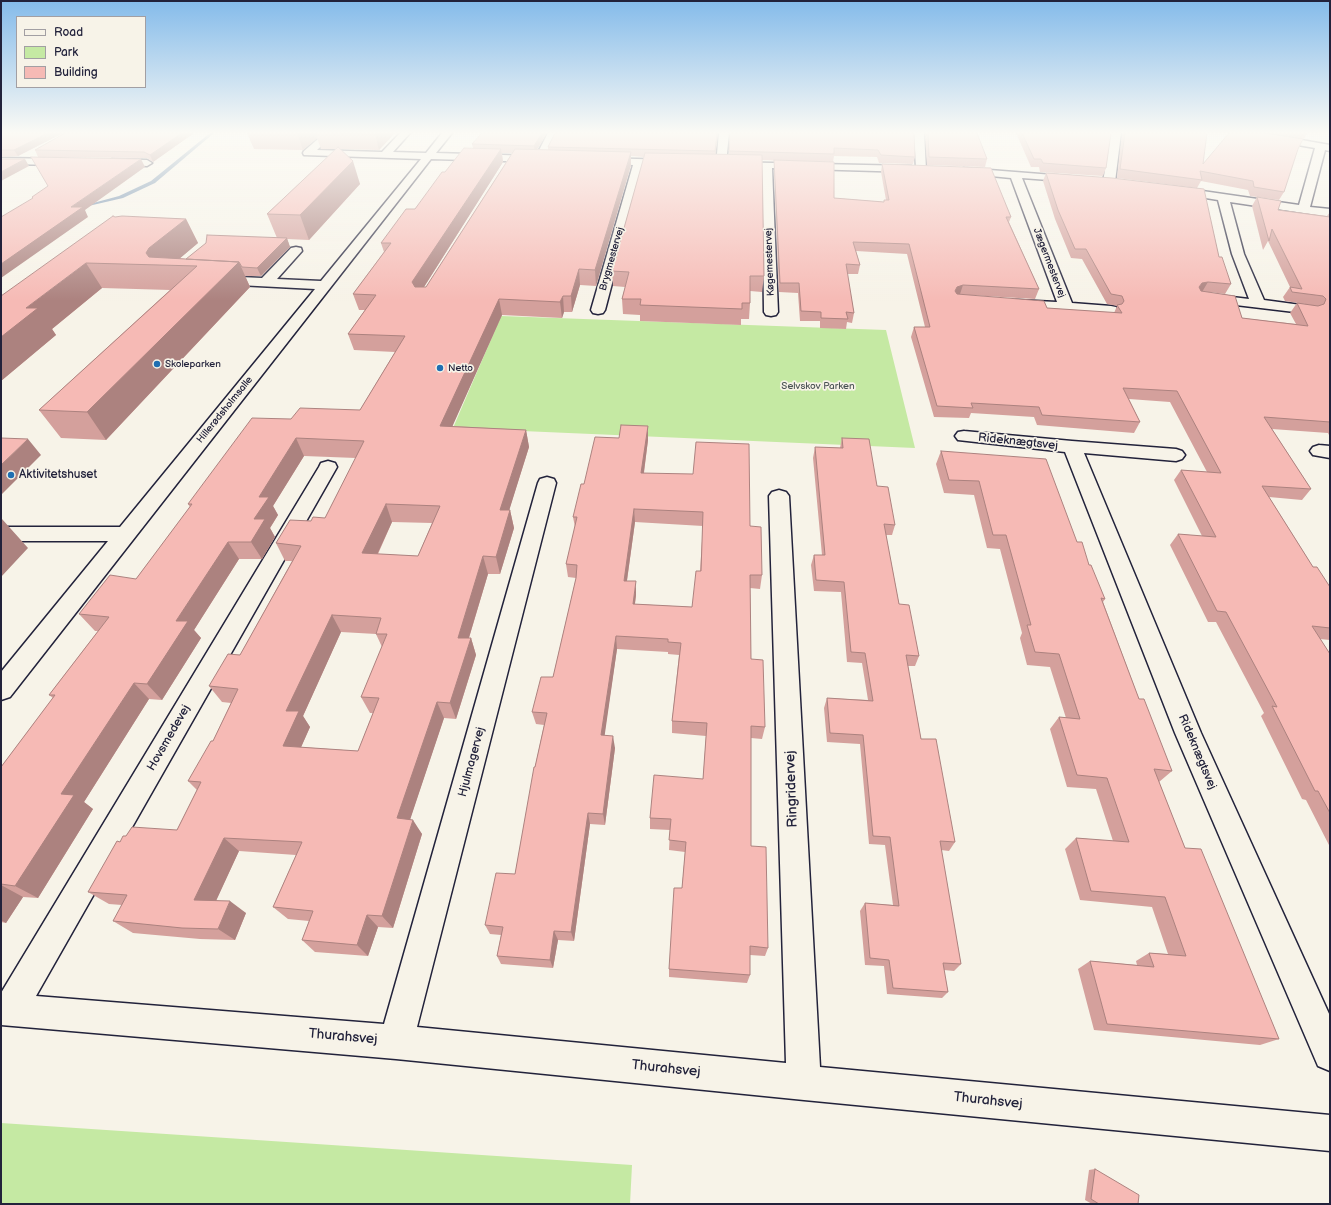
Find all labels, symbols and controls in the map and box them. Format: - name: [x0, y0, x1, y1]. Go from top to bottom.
- legend: [16, 16, 146, 88]
- text: Road: [54, 25, 83, 40]
- text: Park: [54, 45, 78, 60]
- text: Building: [54, 65, 98, 80]
- street label: Brygmestervej: [597, 226, 627, 292]
- street label: Jægermestervej: [1030, 226, 1068, 300]
- street label: Køgemestervej: [763, 228, 777, 296]
- place label: Skoleparken: [165, 358, 221, 370]
- marker: Skoleparken: [152, 359, 162, 369]
- place label: Netto: [448, 362, 473, 374]
- marker: Netto: [435, 363, 445, 373]
- street label: Hillerødsholmsalle: [194, 374, 256, 446]
- park label: Selvskov Parken: [781, 380, 855, 392]
- street label: Rideknægtsvej: [977, 431, 1059, 453]
- place label: Aktivitetshuset: [19, 468, 97, 482]
- marker: Aktivitetshuset: [6, 470, 16, 480]
- street label: Hovsmedevej: [144, 702, 194, 774]
- street label: Rideknægtsvej: [1175, 712, 1219, 792]
- street label: Hjulmagervej: [456, 726, 488, 798]
- street label: Ringridervej: [782, 750, 802, 828]
- street label: Thurahsvej: [308, 1026, 378, 1048]
- street label: Thurahsvej: [631, 1057, 701, 1081]
- street label: Thurahsvej: [953, 1089, 1023, 1113]

